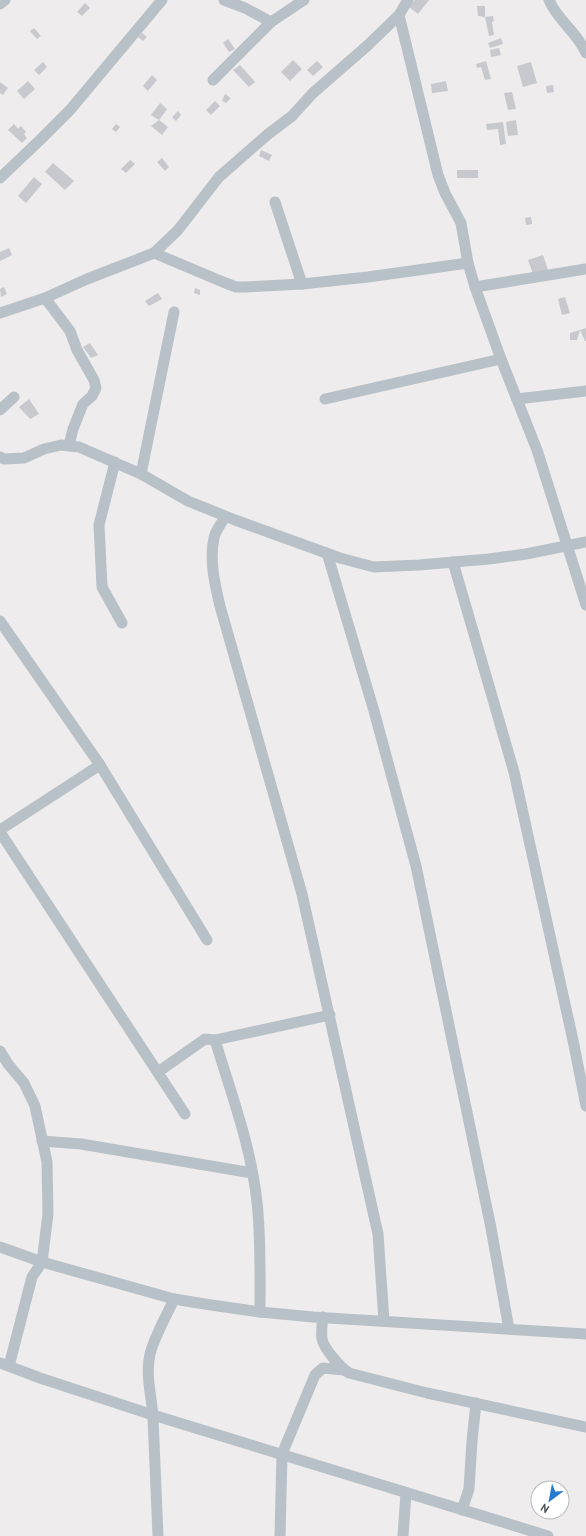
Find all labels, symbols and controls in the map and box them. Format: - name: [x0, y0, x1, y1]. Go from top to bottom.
- north arrow: [530, 1480, 570, 1520]
- text: N: [538, 1501, 551, 1516]

